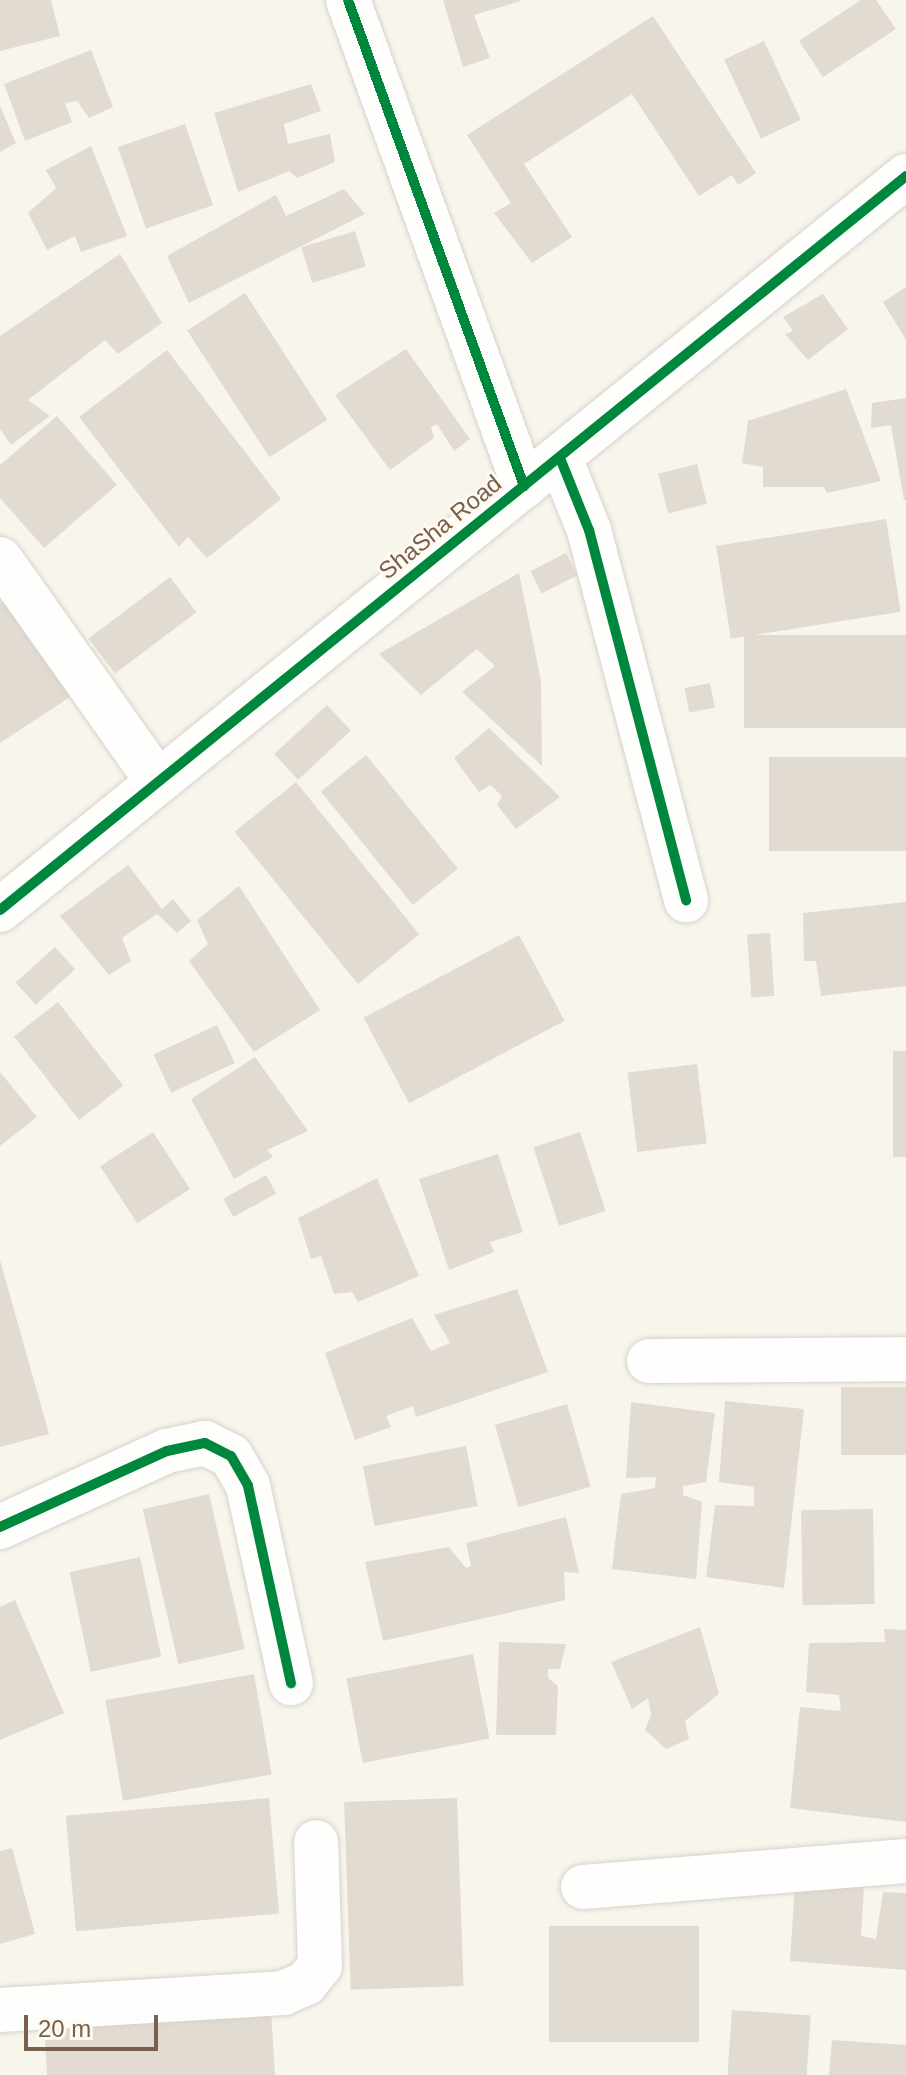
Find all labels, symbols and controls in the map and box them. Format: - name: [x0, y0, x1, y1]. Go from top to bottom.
- street label: ShaSha Road: [373, 469, 507, 585]
- scale bar: [28, 1999, 162, 2049]
- text: 20 m: [38, 2015, 91, 2042]

